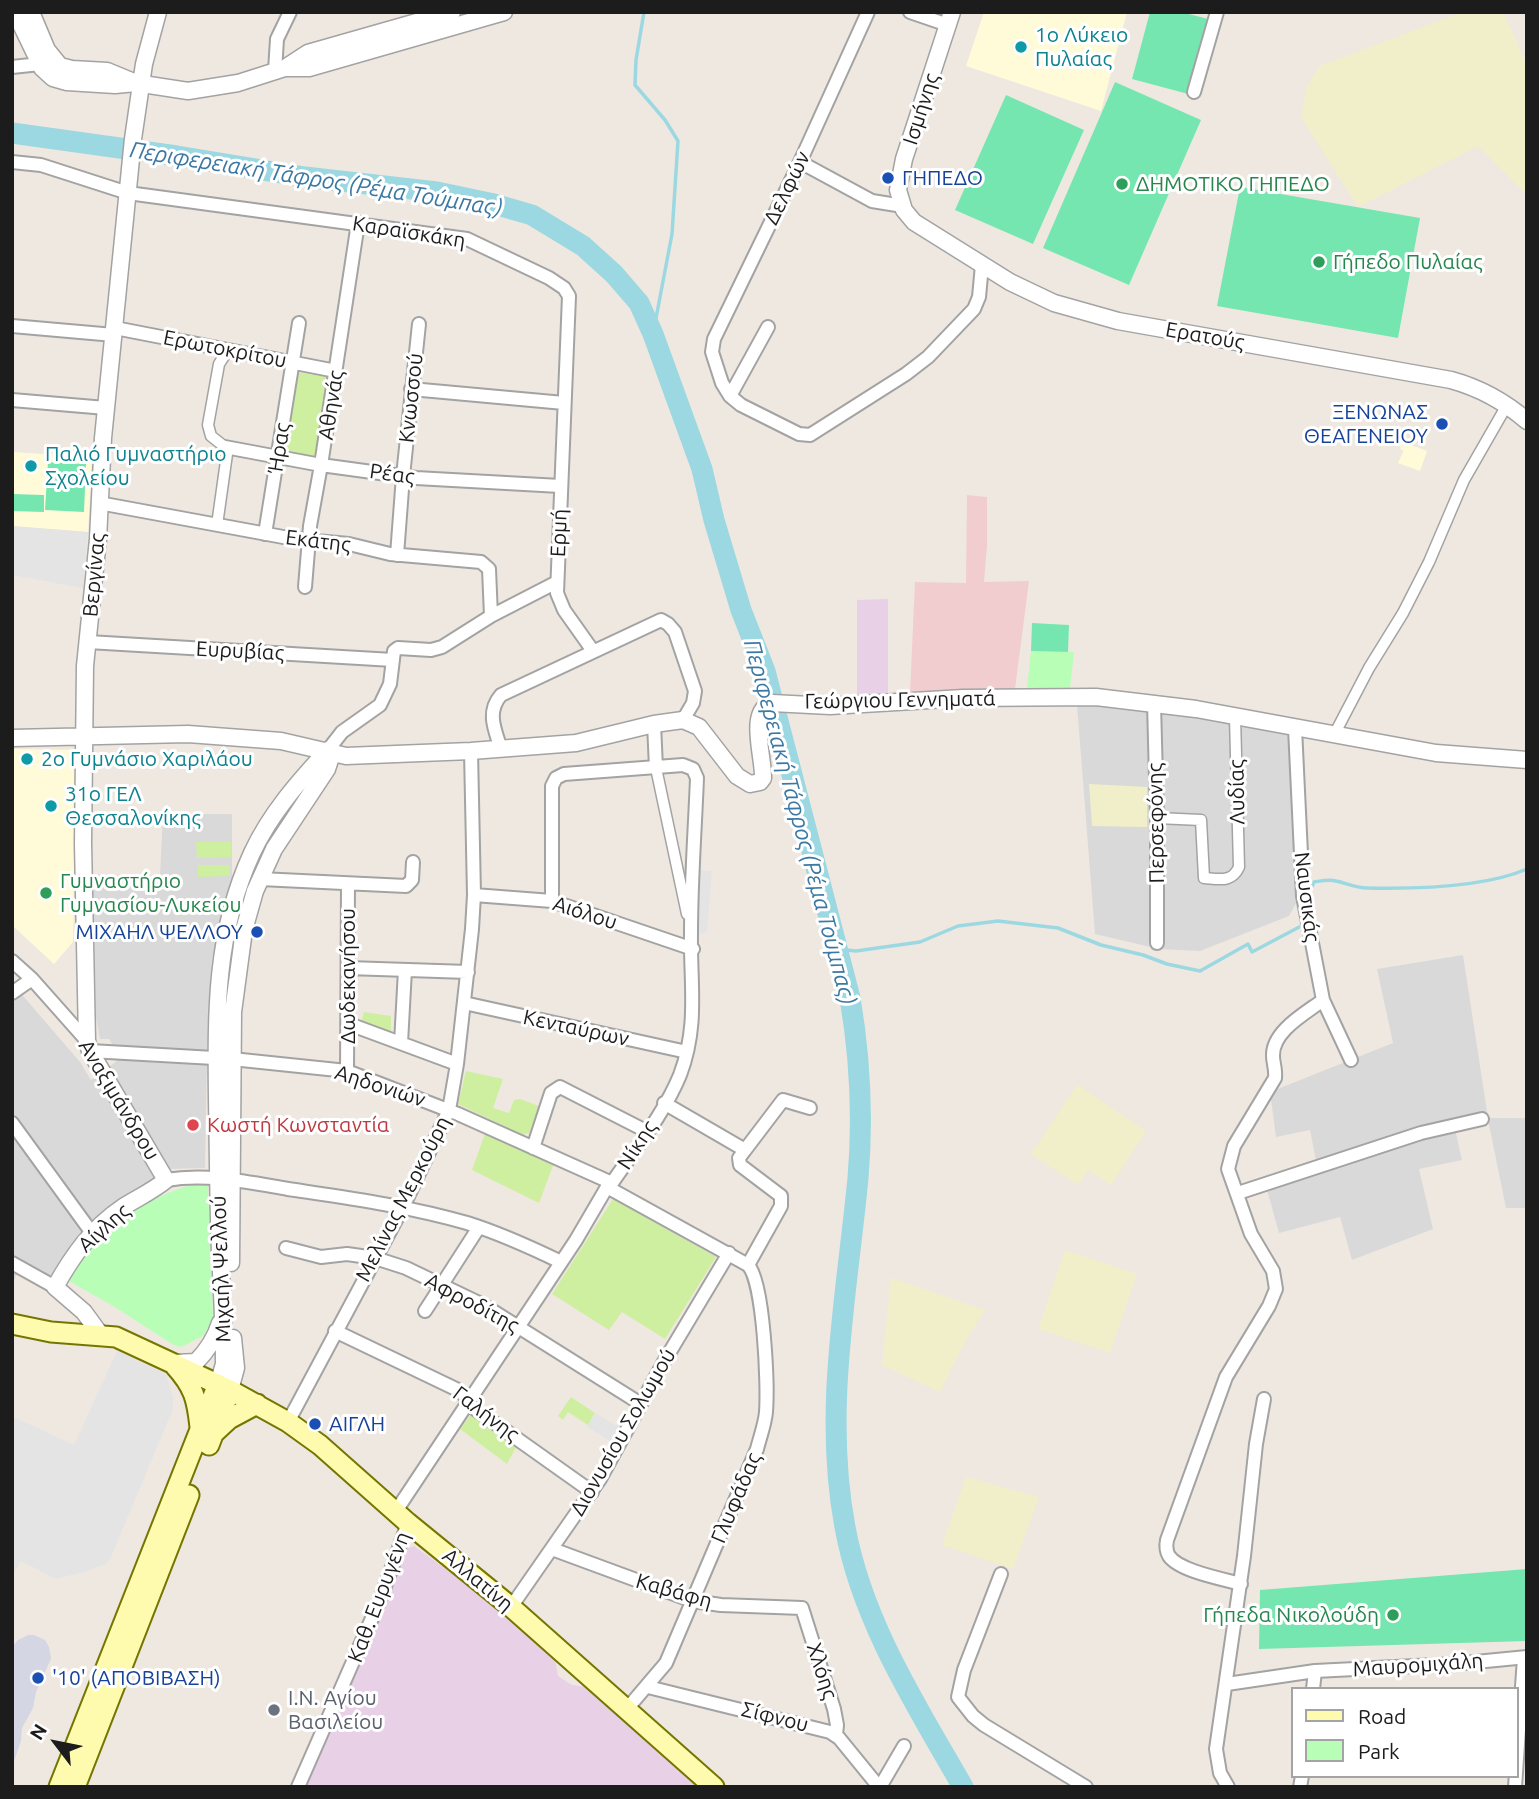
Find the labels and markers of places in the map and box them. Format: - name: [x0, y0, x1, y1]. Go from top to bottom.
- place label: 1ο Λύκειο Πυλαίας: [1035, 22, 1128, 72]
- marker: 1ο Λύκειο Πυλαίας: [1013, 39, 1029, 55]
- place label: ΓΗΠΕΔΟ: [902, 165, 983, 191]
- marker: ΓΗΠΕΔΟ: [880, 170, 896, 186]
- place label: ΔΗΜΟΤΙΚΟ ΓΗΠΕΔΟ: [1136, 171, 1330, 197]
- marker: ΔΗΜΟΤΙΚΟ ΓΗΠΕΔΟ: [1114, 176, 1130, 192]
- place label: Γήπεδο Πυλαίας: [1333, 249, 1483, 275]
- marker: Γήπεδο Πυλαίας: [1311, 254, 1327, 270]
- place label: ΞΕΝΩΝΑΣ ΘΕΑΓΕΝΕΙΟΥ: [1304, 399, 1428, 449]
- marker: ΞΕΝΩΝΑΣ ΘΕΑΓΕΝΕΙΟΥ: [1434, 416, 1450, 432]
- place label: Παλιό Γυμναστήριο Σχολείου: [45, 441, 227, 491]
- marker: Παλιό Γυμναστήριο Σχολείου: [23, 458, 39, 474]
- place label: 2ο Γυμνάσιο Χαριλάου: [41, 746, 253, 772]
- marker: 2ο Γυμνάσιο Χαριλάου: [19, 751, 35, 767]
- place label: 31ο ΓΕΛ Θεσσαλονίκης: [65, 781, 201, 831]
- marker: 31ο ΓΕΛ Θεσσαλονίκης: [43, 798, 59, 814]
- place label: Γυμναστήριο Γυμνασίου-Λυκείου: [60, 868, 242, 918]
- marker: Γυμναστήριο Γυμνασίου-Λυκείου: [38, 885, 54, 901]
- place label: ΜΙΧΑΗΛ ΨΕΛΛΟΥ: [75, 919, 243, 945]
- marker: ΜΙΧΑΗΛ ΨΕΛΛΟΥ: [249, 924, 265, 940]
- place label: Κωστή Κωνσταντία: [207, 1112, 389, 1138]
- marker: Κωστή Κωνσταντία: [185, 1117, 201, 1133]
- place label: ΑΙΓΛΗ: [329, 1411, 385, 1437]
- marker: ΑΙΓΛΗ: [307, 1416, 323, 1432]
- place label: Γήπεδα Νικολούδη: [1203, 1602, 1379, 1628]
- marker: Γήπεδα Νικολούδη: [1385, 1607, 1401, 1623]
- place label: '10' (ΑΠΟΒΙΒΑΣΗ): [52, 1665, 221, 1691]
- marker: '10' (ΑΠΟΒΙΒΑΣΗ): [30, 1670, 46, 1686]
- place label: Ι.Ν. Αγίου Βασιλείου: [288, 1685, 383, 1735]
- marker: Ι.Ν. Αγίου Βασιλείου: [266, 1702, 282, 1718]

